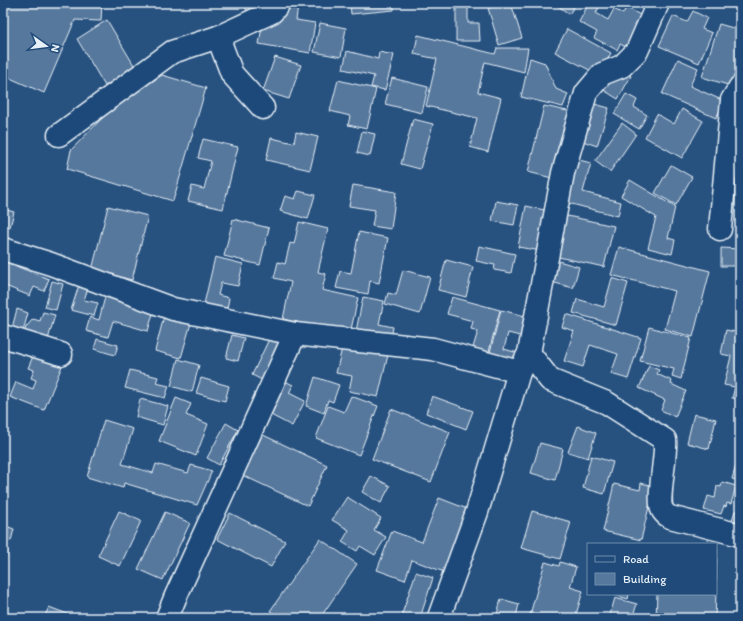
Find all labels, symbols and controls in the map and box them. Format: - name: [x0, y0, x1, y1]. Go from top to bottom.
- north arrow: [26, 26, 66, 66]
- text: N: [48, 43, 62, 53]
- legend: [587, 543, 717, 595]
- text: Road: [623, 552, 649, 566]
- text: Building: [623, 572, 667, 586]

